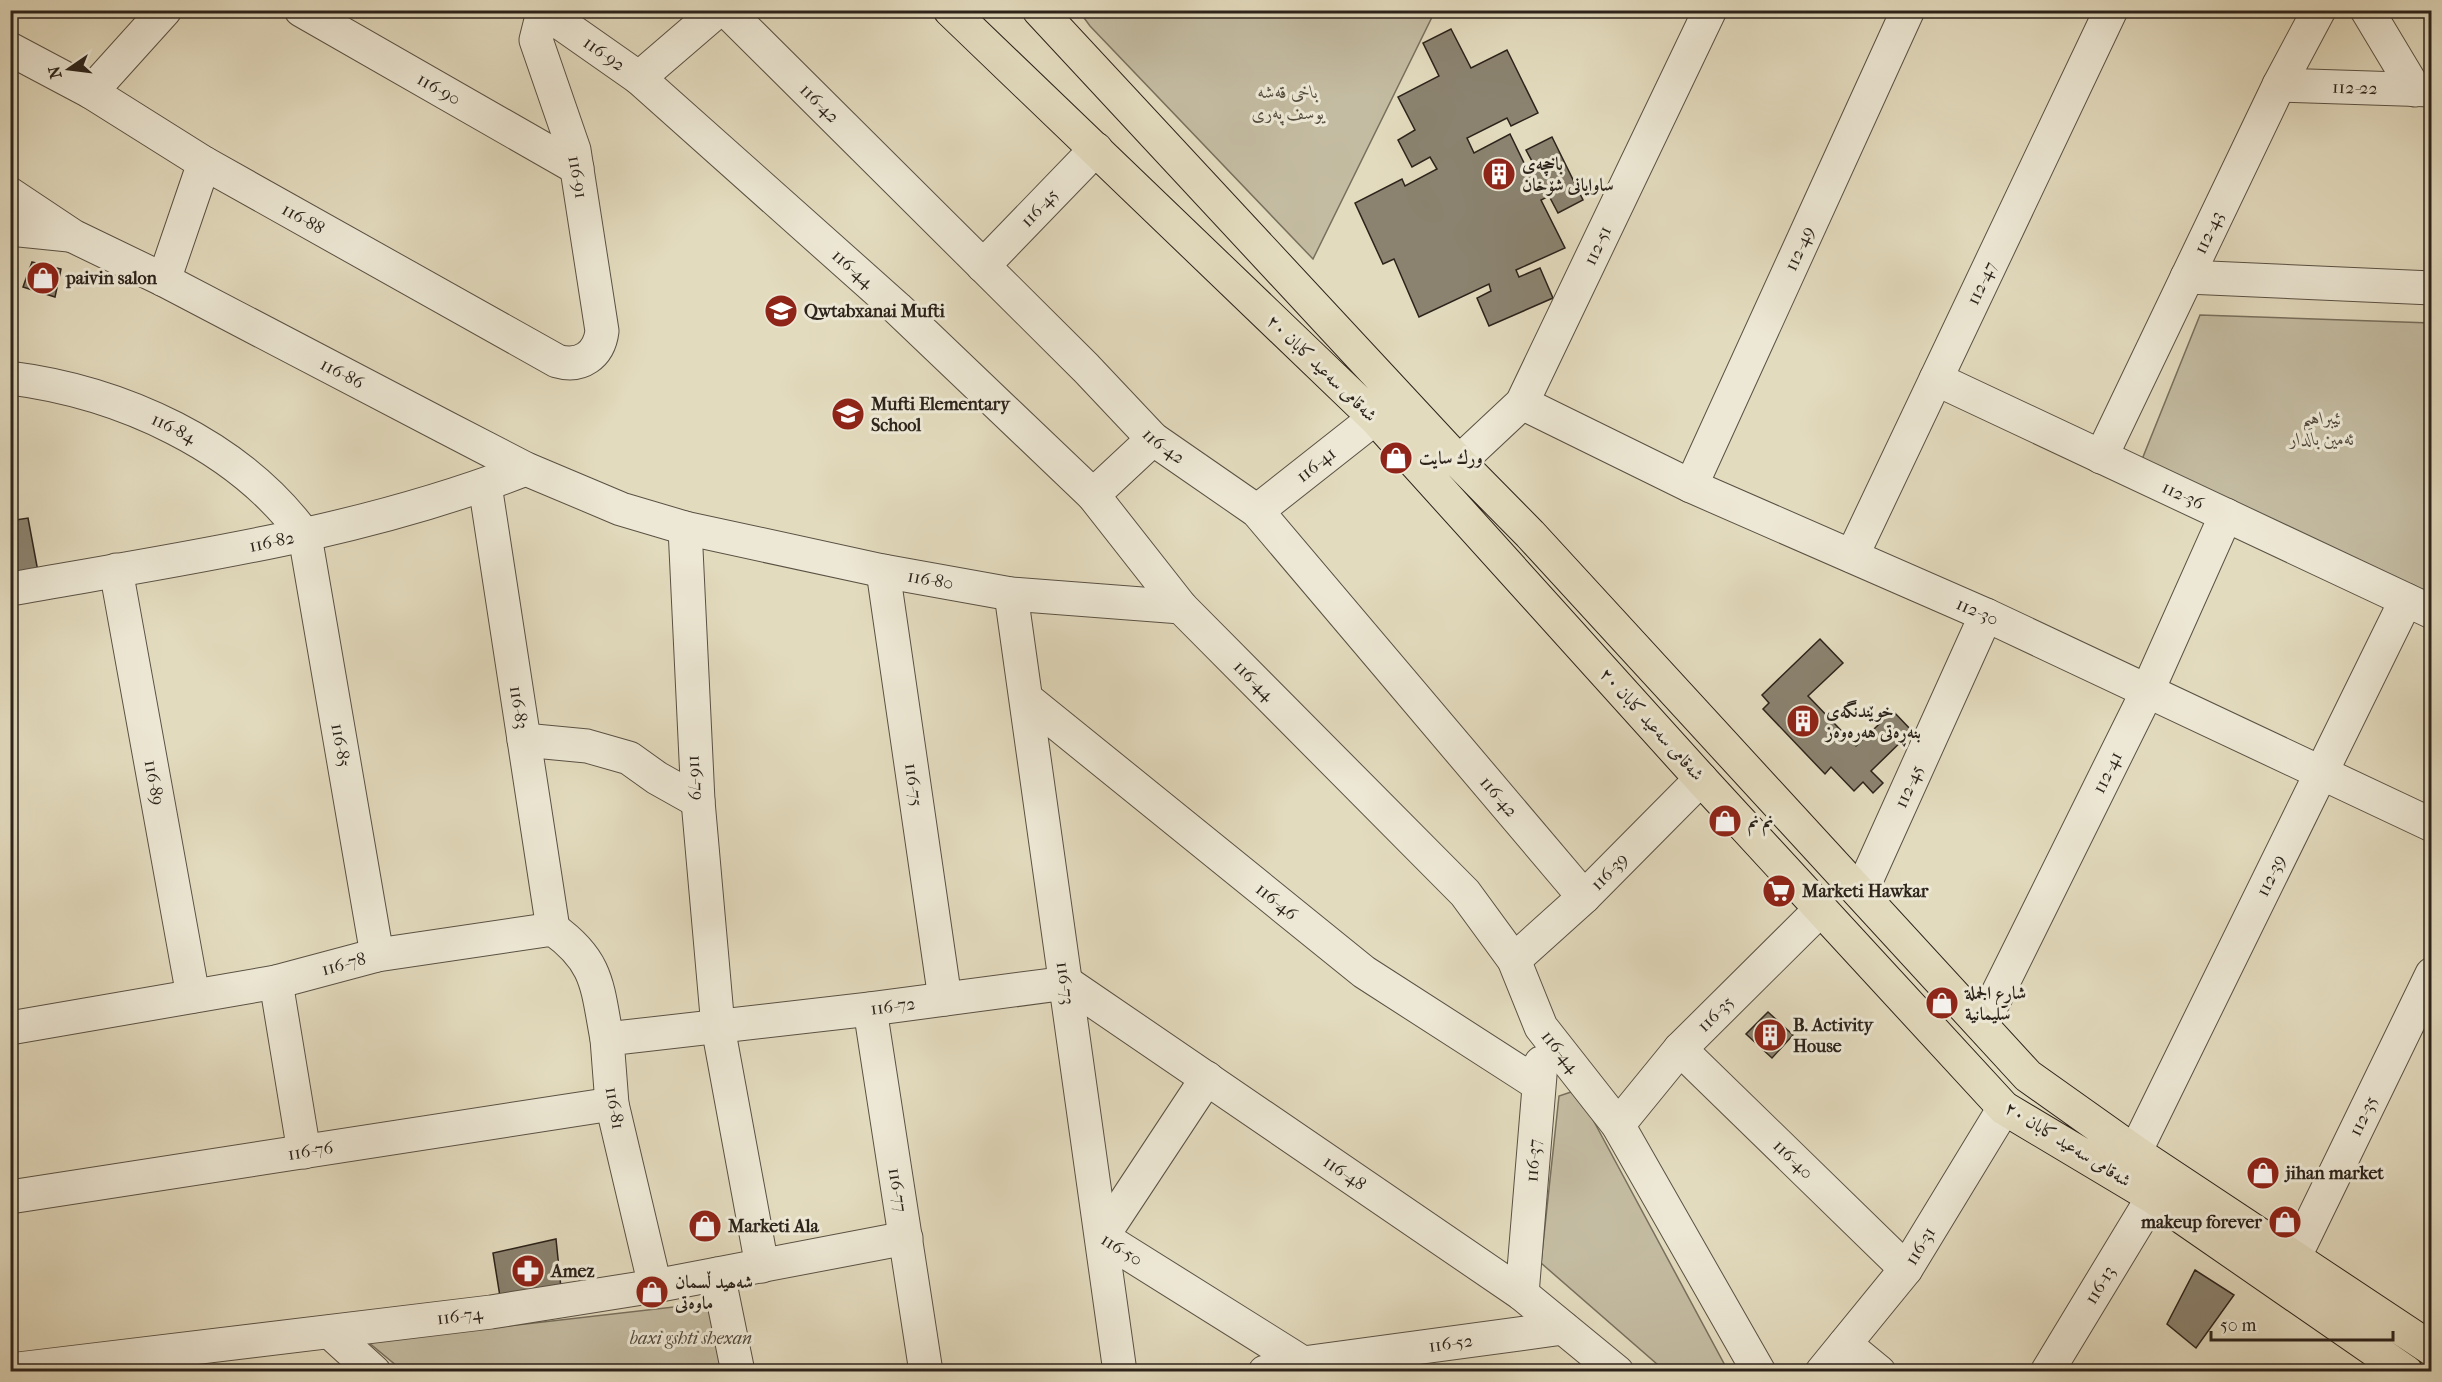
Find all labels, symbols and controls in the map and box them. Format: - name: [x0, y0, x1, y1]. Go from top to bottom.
- street label: 116-92: [579, 32, 629, 76]
- north arrow: [39, 39, 99, 99]
- text: N: [44, 63, 66, 81]
- street label: 116-90: [413, 69, 464, 110]
- street label: 112-22: [2332, 77, 2378, 99]
- street label: 116-42: [795, 79, 843, 127]
- park label: باخی قەشە یوسف پەری: [1251, 82, 1326, 126]
- street label: 116-91: [563, 154, 592, 200]
- place label: باخچەی ساوایانی شۆخان: [1522, 154, 1614, 196]
- building icon: باخچەی ساوایانی شۆخان: [1481, 156, 1517, 192]
- street label: 116-45: [1016, 184, 1063, 232]
- street label: 116-88: [278, 199, 328, 239]
- street label: 112-43: [2190, 208, 2228, 257]
- street label: 112-51: [1580, 223, 1616, 269]
- street label: 112-49: [1780, 223, 1819, 274]
- street label: 116-44: [827, 245, 878, 293]
- street label: 112-47: [1963, 258, 2001, 308]
- shop icon: paivin salon: [25, 260, 61, 296]
- place label: paivin salon: [65, 268, 158, 289]
- school or university icon: Qwtabxanai Mufti: [763, 293, 799, 329]
- place label: Qwtabxanai Mufti: [804, 301, 946, 322]
- street label: شەقامی سەعید کابان ٢٠: [1262, 310, 1381, 426]
- street label: 116-86: [317, 354, 368, 394]
- place label: Mufti Elementary School: [870, 394, 1011, 436]
- school or university icon: Mufti Elementary School: [830, 396, 866, 432]
- park label: ئیبراهیم ئەمین بالدار: [2289, 408, 2354, 450]
- street label: 116-84: [148, 409, 200, 449]
- street label: 116-42: [1138, 424, 1188, 469]
- shop icon: ورك سايت: [1378, 440, 1414, 476]
- street label: 116-41: [1292, 443, 1340, 487]
- place label: ورك سايت: [1419, 448, 1483, 469]
- street label: 112-36: [2159, 477, 2207, 514]
- street label: 116-82: [247, 527, 296, 557]
- street label: 116-80: [906, 566, 955, 594]
- street label: 112-30: [1953, 593, 2002, 630]
- street label: 116-44: [1229, 656, 1278, 706]
- street label: شەقامی سەعید کابان ٢٠: [1595, 663, 1708, 785]
- street label: 116-83: [505, 684, 532, 731]
- place label: خوێندنگەی بنەڕەتی هەرەوەز: [1824, 700, 1921, 747]
- building icon: خوێندنگەی بنەڕەتی هەرەوەز: [1785, 703, 1821, 739]
- street label: 116-85: [326, 722, 355, 769]
- street label: 112-41: [2088, 748, 2127, 797]
- street label: 116-79: [685, 755, 708, 801]
- street label: 116-89: [140, 758, 168, 807]
- street label: 116-75: [900, 762, 927, 808]
- street label: 112-45: [1890, 762, 1928, 811]
- street label: 116-42: [1475, 772, 1522, 822]
- shop icon: نم نم: [1707, 803, 1743, 839]
- place label: نم نم: [1748, 811, 1773, 837]
- street label: 116-39: [1587, 849, 1633, 895]
- street label: 112-39: [2252, 852, 2290, 900]
- supermarket icon: Marketi Hawkar: [1761, 873, 1797, 909]
- street label: 116-46: [1251, 879, 1302, 925]
- place label: Marketi Hawkar: [1801, 881, 1929, 902]
- street label: 116-78: [319, 948, 368, 980]
- street label: 116-73: [1052, 960, 1078, 1006]
- place label: شارع الجملة سليمانية: [1964, 983, 2026, 1025]
- shop icon: شارع الجملة سليمانية: [1924, 985, 1960, 1021]
- street label: 116-35: [1693, 992, 1738, 1037]
- street label: 116-72: [869, 993, 917, 1020]
- place label: B. Activity House: [1793, 1015, 1875, 1057]
- building icon: B. Activity House: [1752, 1017, 1788, 1053]
- street label: 116-44: [1537, 1026, 1583, 1078]
- street label: 116-81: [600, 1085, 629, 1131]
- street label: 112-35: [2345, 1092, 2382, 1140]
- street label: شەقامی سەعید کابان ٢٠: [2001, 1097, 2135, 1192]
- street label: 116-40: [1768, 1135, 1817, 1184]
- street label: 116-76: [286, 1137, 335, 1165]
- street label: 116-37: [1521, 1138, 1546, 1183]
- street label: 116-48: [1319, 1151, 1370, 1195]
- shop icon: jihan market: [2245, 1155, 2281, 1191]
- place label: jihan market: [2284, 1163, 2384, 1184]
- street label: 116-77: [884, 1166, 911, 1214]
- shop icon: makeup forever: [2267, 1204, 2303, 1240]
- shop icon: Marketi Ala: [687, 1208, 723, 1244]
- place label: makeup forever: [2140, 1212, 2262, 1233]
- place label: Marketi Ala: [727, 1216, 819, 1237]
- street label: 116-31: [1901, 1223, 1940, 1269]
- street label: 116-50: [1097, 1229, 1146, 1271]
- pharmacy icon: Amez: [510, 1253, 546, 1289]
- place label: Amez: [550, 1261, 594, 1282]
- street label: 116-13: [2081, 1262, 2120, 1308]
- place label: شەھید ڵسمان ماوەتی: [674, 1271, 753, 1314]
- shop icon: شەھید ڵسمان ماوەتی: [634, 1274, 670, 1310]
- street label: 116-74: [436, 1303, 484, 1329]
- scale bar: [2211, 1304, 2392, 1342]
- text: 50 m: [2220, 1315, 2257, 1336]
- park label: baxi gshti shexan: [630, 1328, 752, 1349]
- street label: 116-52: [1427, 1330, 1474, 1357]

